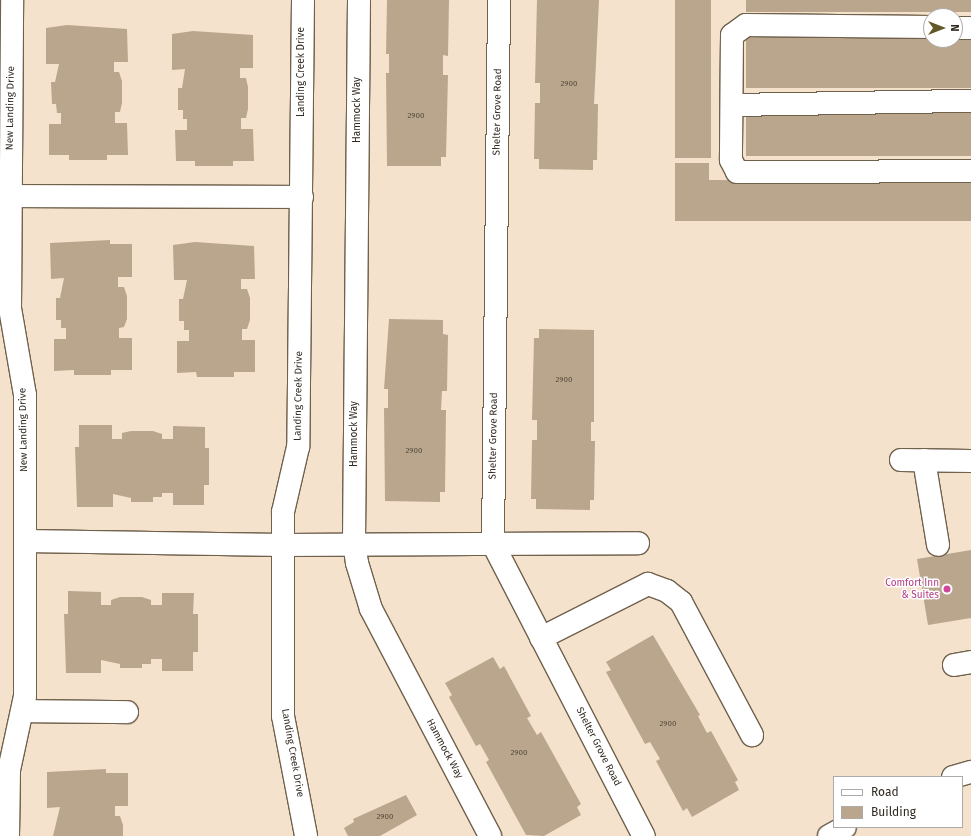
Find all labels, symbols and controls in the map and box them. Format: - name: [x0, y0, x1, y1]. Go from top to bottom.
- north arrow: [923, 8, 963, 48]
- text: N: [948, 24, 961, 32]
- street label: Landing Creek Drive: [296, 27, 308, 117]
- street label: New Landing Drive: [4, 66, 18, 150]
- street label: Shelter Grove Road: [491, 68, 505, 156]
- street label: Hammock Way: [352, 77, 364, 143]
- house number: 2900: [560, 79, 578, 89]
- house number: 2900: [407, 111, 425, 121]
- street label: Landing Creek Drive: [292, 351, 306, 441]
- house number: 2900: [555, 375, 573, 385]
- street label: New Landing Drive: [17, 388, 31, 472]
- street label: Shelter Grove Road: [487, 392, 501, 480]
- street label: Hammock Way: [349, 401, 361, 467]
- house number: 2900: [405, 446, 423, 456]
- place label: Comfort Inn & Suites: [885, 577, 939, 600]
- marker: Comfort Inn & Suites: [942, 584, 952, 594]
- street label: Shelter Grove Road: [573, 706, 623, 788]
- street label: Landing Creek Drive: [278, 708, 306, 798]
- street label: Hammock Way: [423, 717, 465, 781]
- house number: 2900: [659, 719, 677, 729]
- house number: 2900: [510, 748, 528, 758]
- legend: [833, 776, 963, 828]
- text: Road: [871, 785, 899, 799]
- text: Building: [871, 805, 916, 819]
- house number: 2900: [376, 812, 394, 822]

